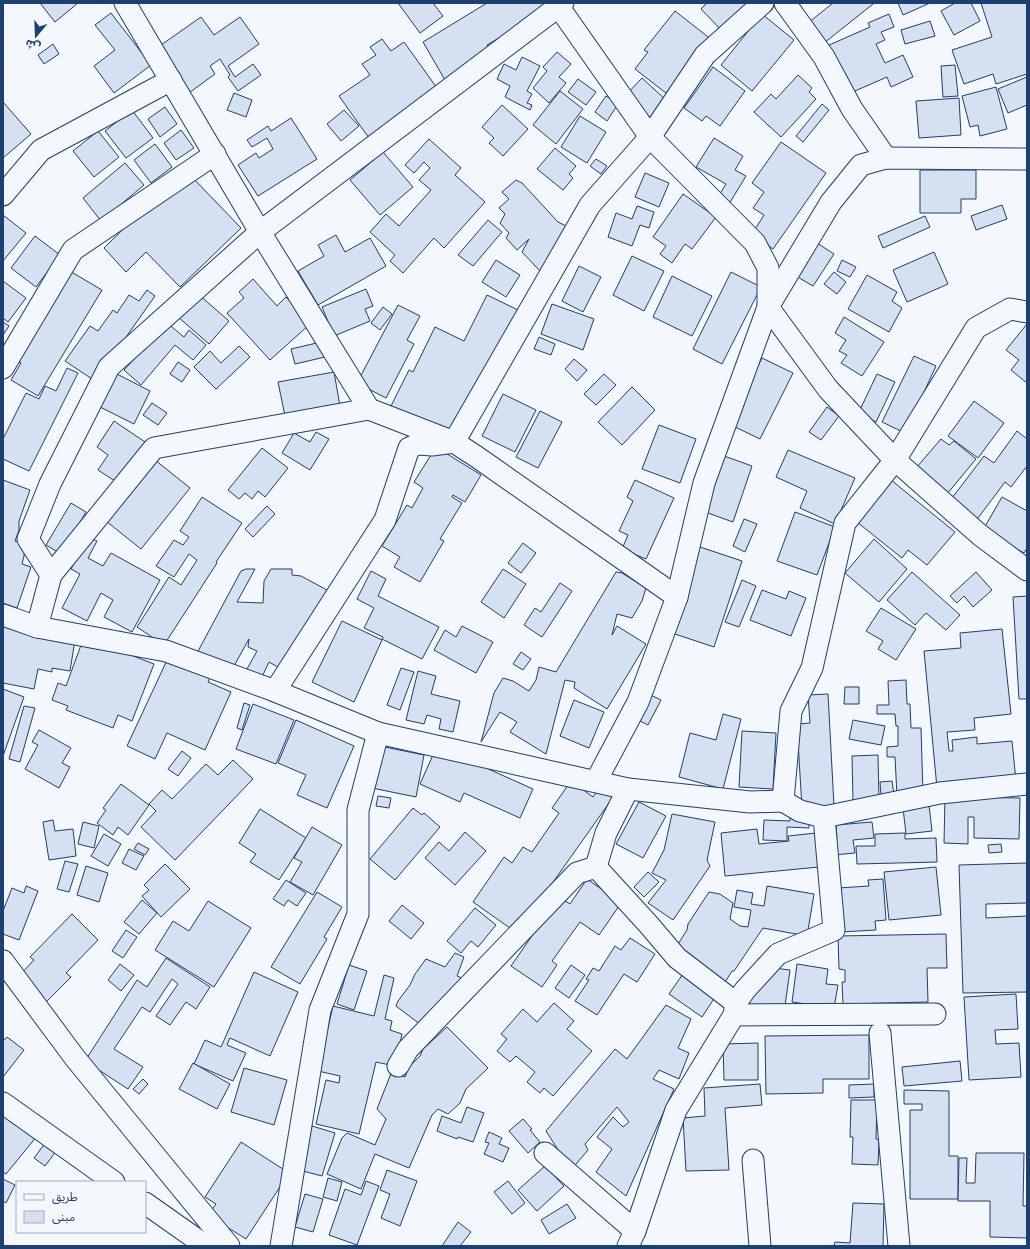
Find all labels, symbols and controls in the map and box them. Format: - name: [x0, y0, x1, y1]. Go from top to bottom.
- north arrow: [16, 16, 56, 56]
- text: ش: [23, 36, 42, 55]
- legend: [16, 1181, 146, 1233]
- text: طريق: [52, 1189, 78, 1205]
- text: مبنى: [52, 1209, 75, 1224]

